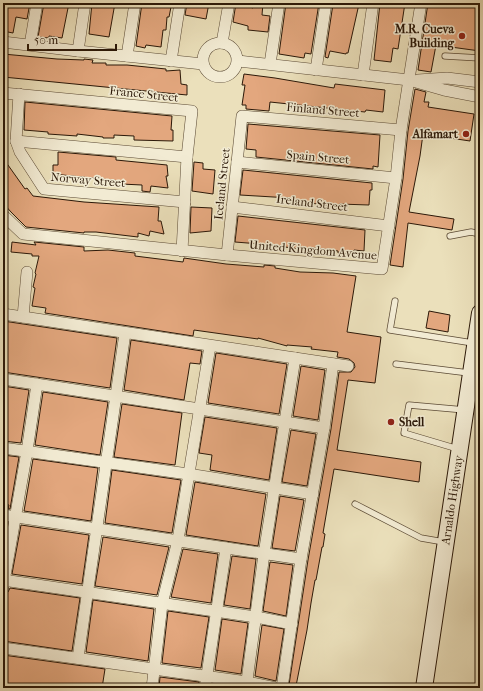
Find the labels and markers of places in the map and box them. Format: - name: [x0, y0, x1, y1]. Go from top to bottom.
- place label: M.R. Cueva Building: [394, 22, 455, 51]
- marker: M.R. Cueva Building: [457, 31, 467, 41]
- place label: Alfamart: [411, 127, 459, 141]
- marker: Alfamart: [461, 129, 471, 139]
- place label: Shell: [399, 415, 425, 429]
- marker: Shell: [386, 417, 396, 427]

